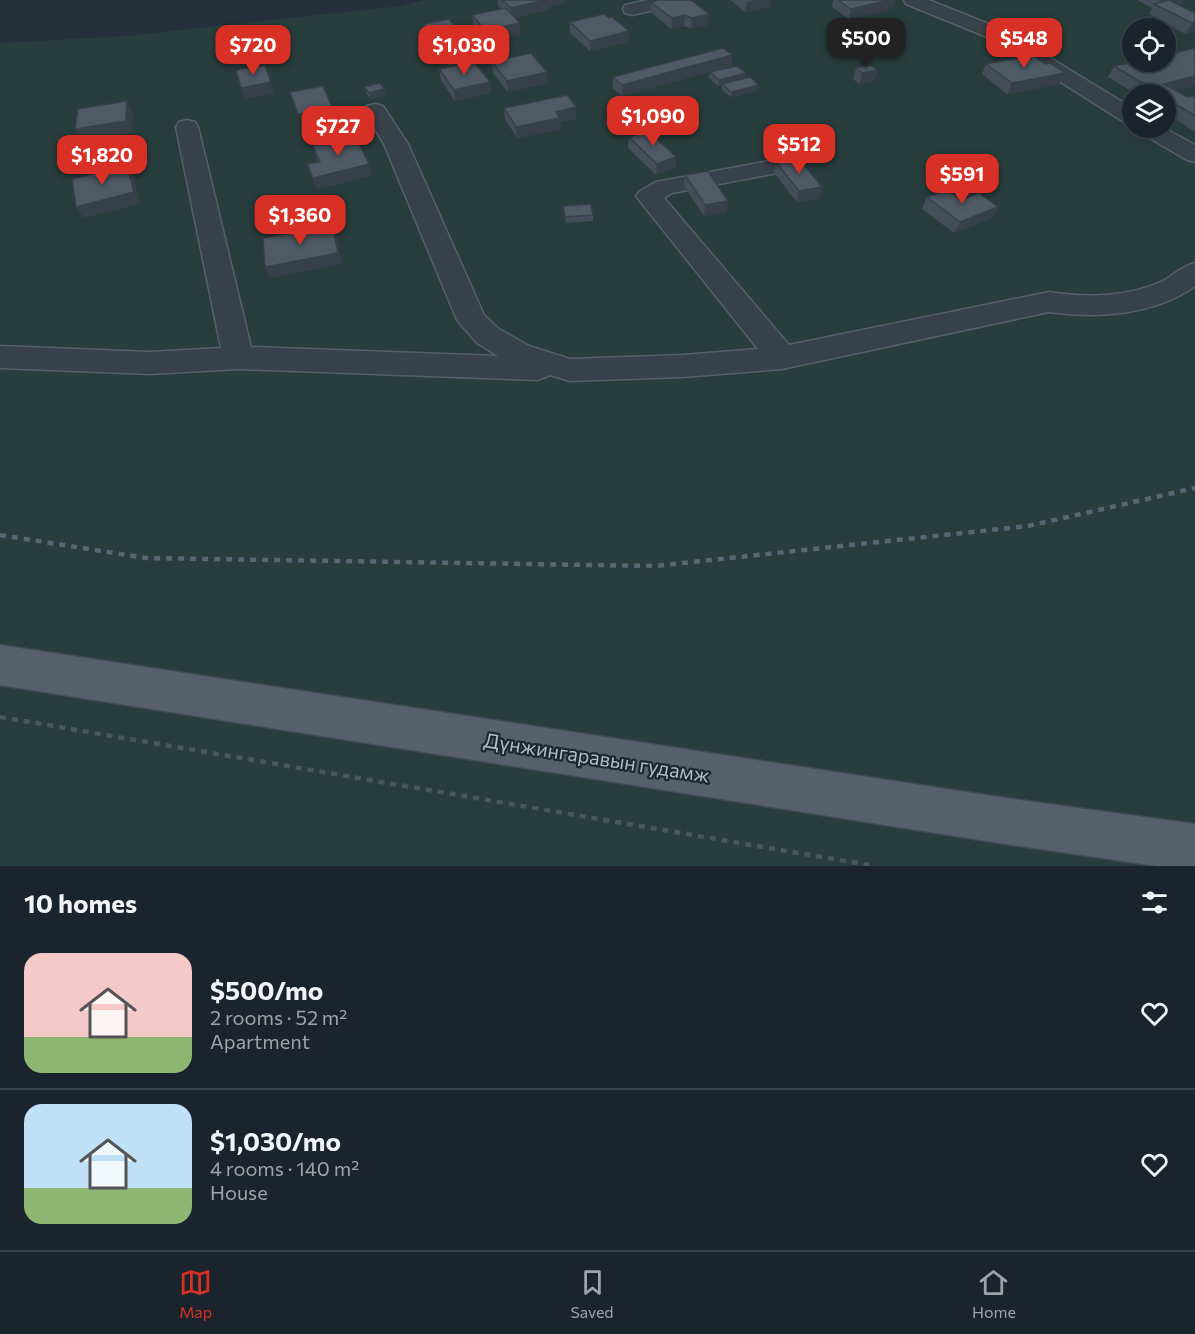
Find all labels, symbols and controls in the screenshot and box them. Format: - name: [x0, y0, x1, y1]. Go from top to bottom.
- pin: $500: [830, 18, 902, 69]
- pin: $548: [988, 18, 1060, 69]
- map controls: [1122, 18, 1176, 138]
- button: locate: [1122, 18, 1176, 72]
- pin: $720: [217, 25, 289, 76]
- pin: $1,030: [415, 25, 513, 76]
- text: $500: [841, 25, 891, 49]
- text: $548: [1000, 25, 1048, 49]
- text: $720: [229, 32, 277, 56]
- text: $1,030: [432, 32, 496, 56]
- button: layers: [1122, 84, 1176, 138]
- pin: $1,090: [604, 96, 702, 147]
- text: $1,090: [621, 103, 685, 127]
- pin: $727: [302, 106, 374, 157]
- text: $727: [316, 113, 360, 137]
- pin: $512: [763, 124, 835, 175]
- text: $512: [777, 131, 821, 155]
- pin: $1,820: [53, 135, 151, 186]
- text: $1,820: [71, 142, 133, 166]
- pin: $591: [926, 154, 998, 205]
- text: $591: [940, 161, 984, 185]
- pin: $1,360: [251, 195, 349, 246]
- text: $1,360: [269, 202, 331, 226]
- street label: Дүнжингаравын гудамж: [482, 727, 712, 787]
- icon: filters: [1138, 886, 1171, 919]
- text: 10 homes: [24, 887, 137, 918]
- text: $500/mo: [210, 974, 323, 1005]
- icon: home: [72, 977, 144, 1049]
- icon: heart: [1138, 997, 1171, 1030]
- text: 2 rooms · 52 m²: [210, 1005, 347, 1029]
- text: Apartment: [210, 1029, 310, 1053]
- text: $1,030/mo: [210, 1125, 341, 1156]
- icon: home: [72, 1128, 144, 1200]
- icon: heart: [1138, 1148, 1171, 1181]
- text: 4 rooms · 140 m²: [210, 1156, 359, 1180]
- text: House: [210, 1180, 268, 1204]
- tab: Map: [179, 1266, 212, 1321]
- tab: Saved: [570, 1266, 614, 1321]
- tab: Home: [972, 1266, 1016, 1321]

